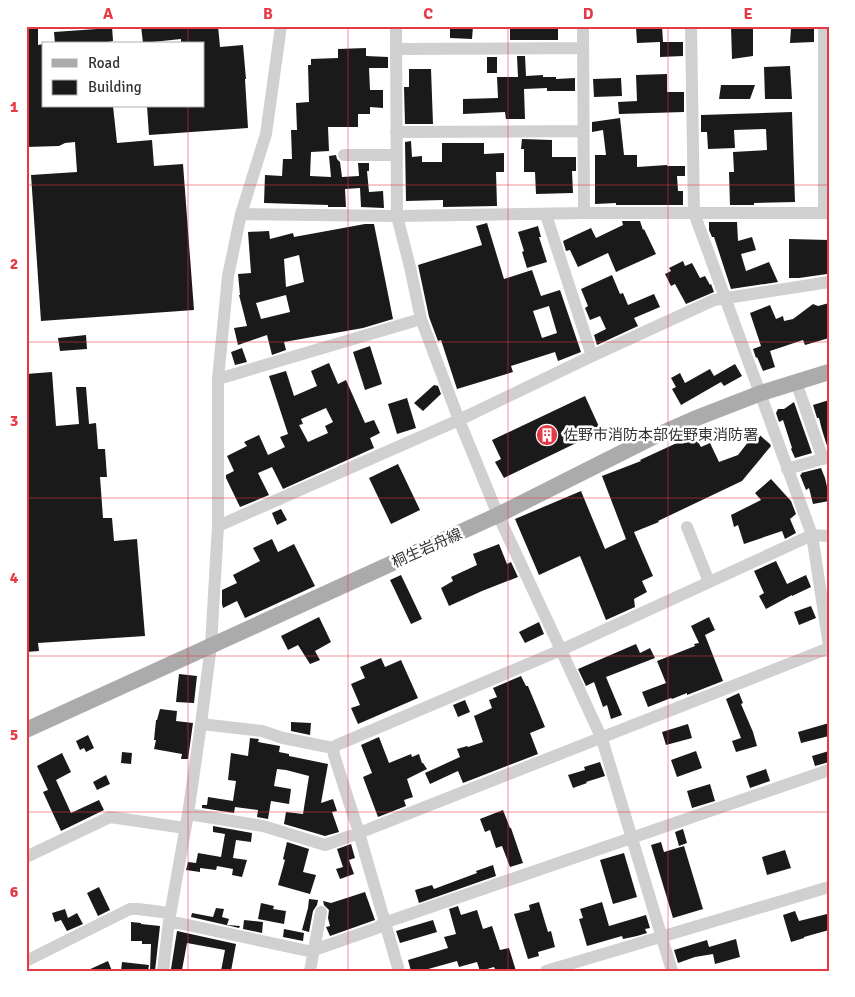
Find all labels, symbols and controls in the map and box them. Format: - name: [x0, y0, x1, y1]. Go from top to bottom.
- text: A: [103, 4, 114, 24]
- text: B: [263, 4, 273, 24]
- text: C: [423, 4, 433, 24]
- text: D: [583, 4, 594, 24]
- text: E: [743, 4, 753, 24]
- legend: [42, 42, 205, 108]
- text: Road: [88, 54, 120, 72]
- text: Building: [88, 78, 142, 96]
- text: 1: [10, 97, 19, 117]
- text: 2: [10, 254, 18, 274]
- text: 3: [10, 411, 18, 431]
- building icon: 佐野市消防本部佐野東消防署: [535, 423, 559, 447]
- place label: 佐野市消防本部佐野東消防署: [563, 426, 758, 444]
- street label: 桐生岩舟線: [389, 525, 465, 571]
- text: 4: [10, 568, 19, 588]
- text: 5: [10, 725, 18, 745]
- text: 6: [10, 882, 19, 902]

